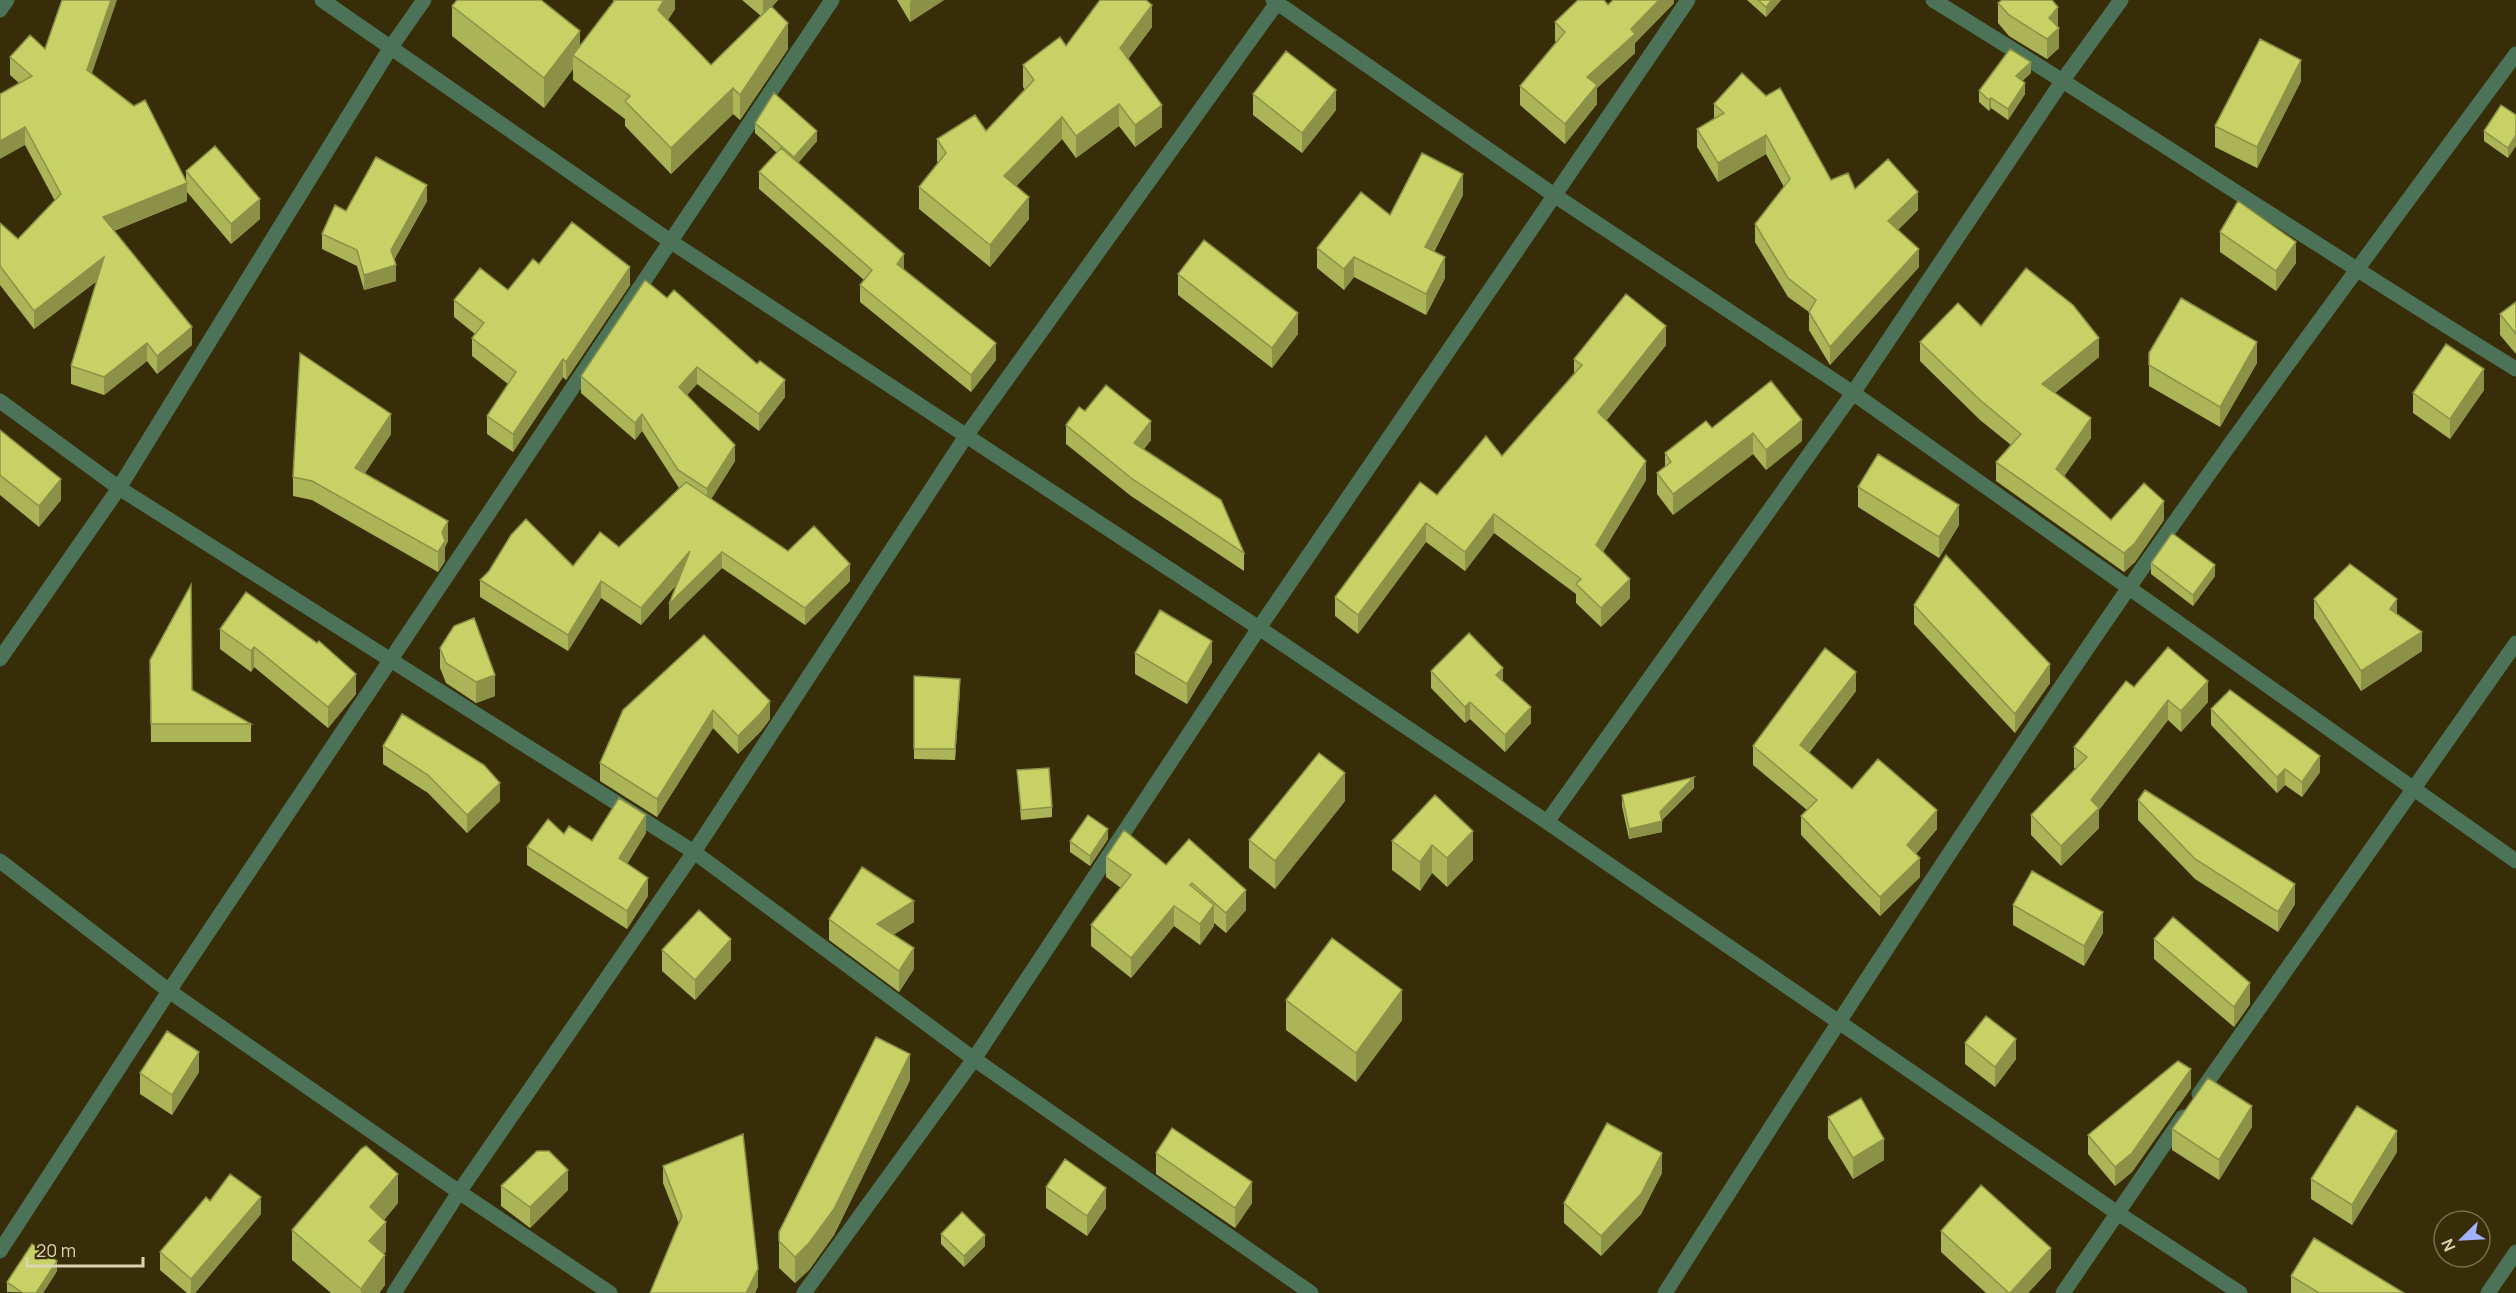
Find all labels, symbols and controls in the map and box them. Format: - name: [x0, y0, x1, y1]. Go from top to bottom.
- north arrow: [2432, 1209, 2492, 1269]
- scale bar: [27, 1230, 142, 1268]
- text: N: [2436, 1235, 2461, 1255]
- text: 20 m: [36, 1238, 76, 1262]

